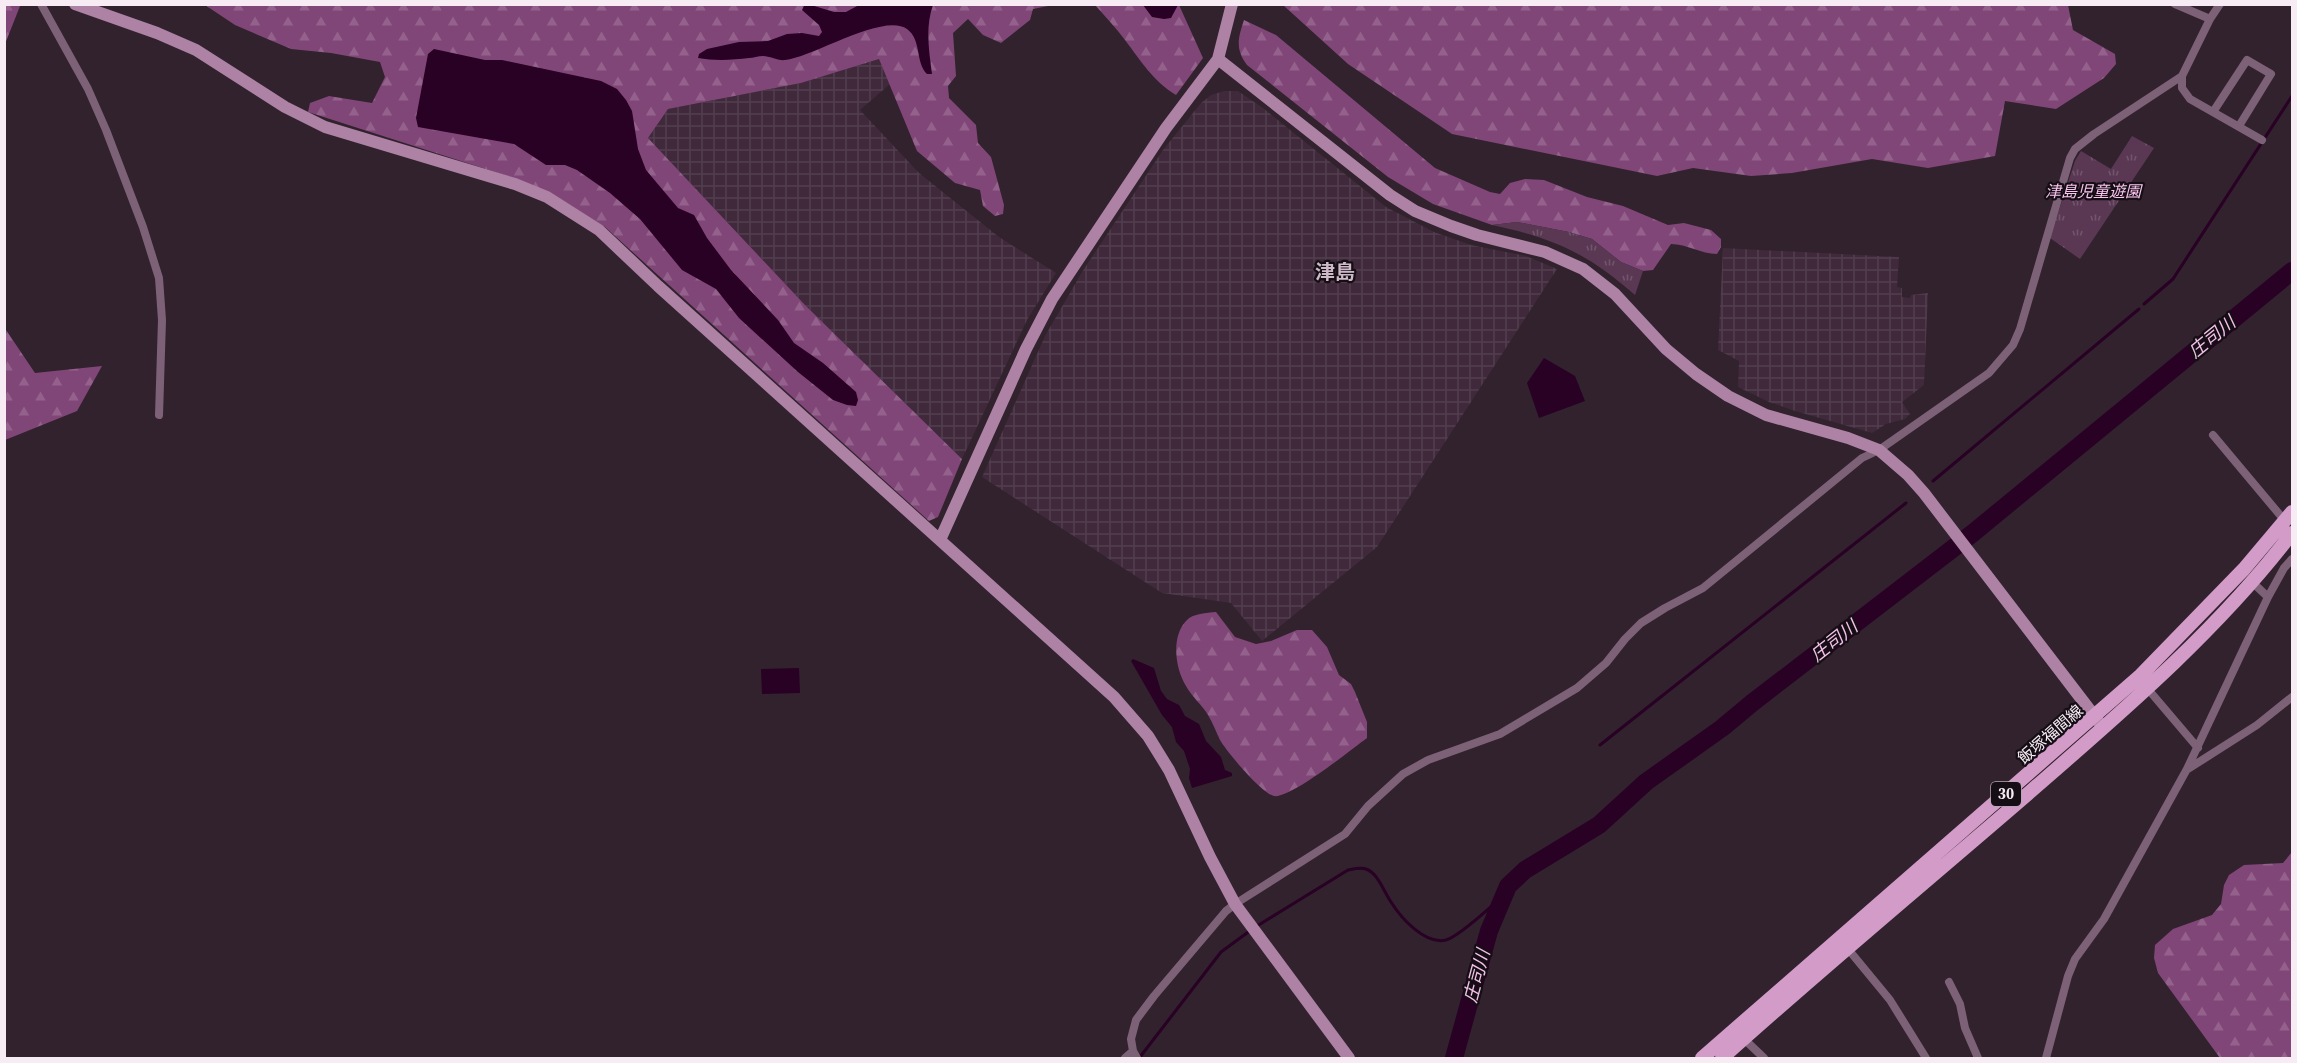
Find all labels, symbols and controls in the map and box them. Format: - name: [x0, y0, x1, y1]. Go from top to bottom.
- park label: 津島児童遊園: [2045, 180, 2143, 202]
- district label: 津島: [1315, 258, 1355, 286]
- water label: 庄司川: [2183, 309, 2242, 363]
- water label: 庄司川: [1805, 613, 1864, 667]
- street label: 飯塚福間線: [2013, 699, 2087, 769]
- road number: 30: [1991, 782, 2021, 806]
- water label: 庄司川: [1457, 945, 1496, 1005]

